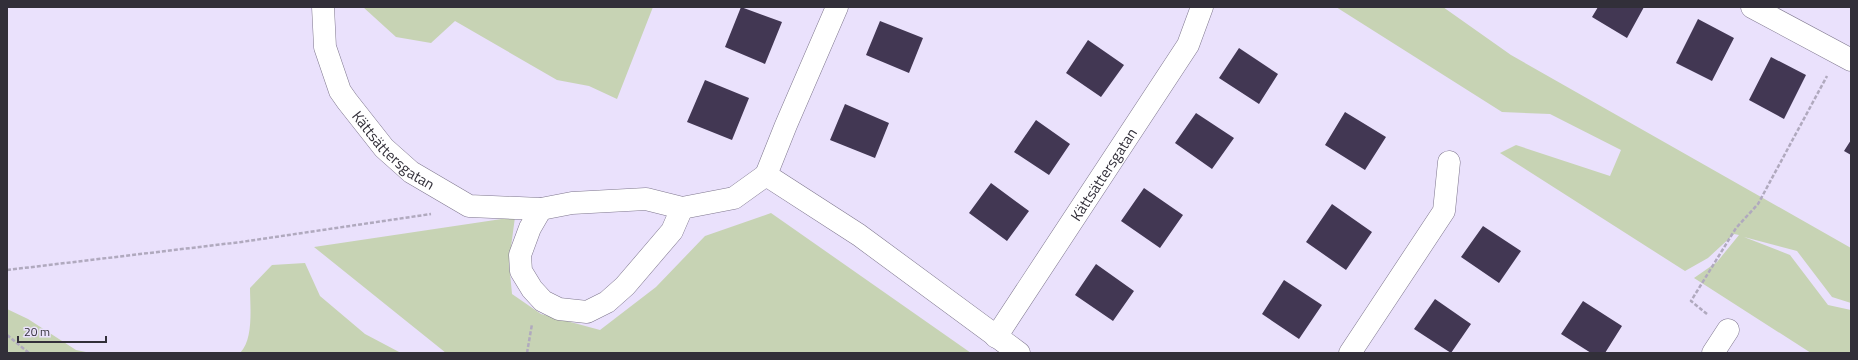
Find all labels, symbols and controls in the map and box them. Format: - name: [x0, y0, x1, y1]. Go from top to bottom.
- street label: Kättsättersgatan: [347, 105, 439, 195]
- street label: Kättsättersgatan: [1064, 123, 1142, 225]
- scale bar: [18, 318, 106, 344]
- text: 20 m: [24, 322, 50, 341]

